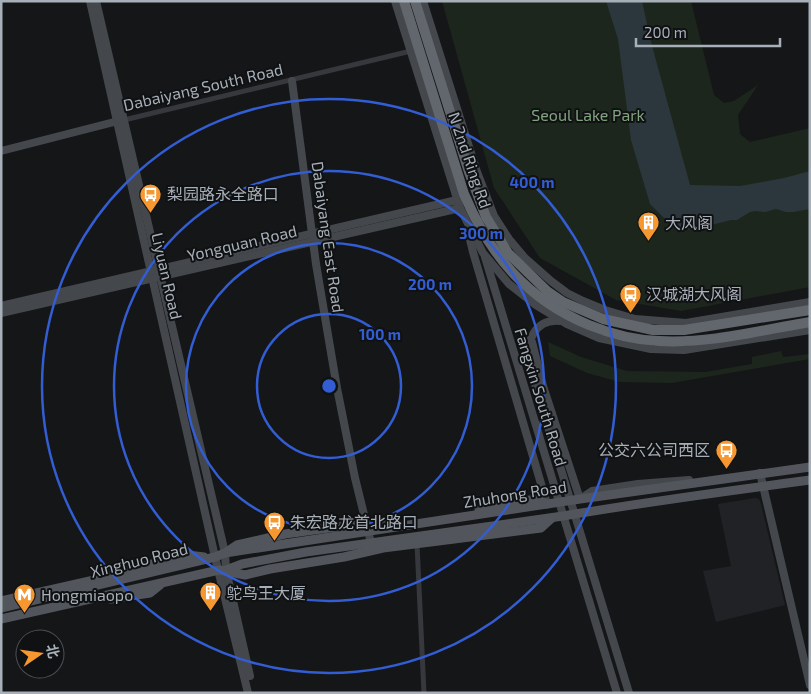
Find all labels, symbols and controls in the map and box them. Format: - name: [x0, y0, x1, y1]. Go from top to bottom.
- scale bar: [636, 15, 780, 47]
- text: 200 m: [644, 23, 687, 41]
- street label: Dabaiyang South Road: [121, 59, 285, 114]
- park label: Seoul Lake Park: [531, 105, 645, 124]
- street label: N 2nd Ring Rd: [445, 109, 496, 210]
- street label: Dabaiyang East Road: [308, 160, 349, 314]
- text: 400 m: [510, 173, 554, 191]
- bus stop icon: 梨园路永全路口: [139, 182, 163, 213]
- place label: 梨园路永全路口: [167, 184, 279, 203]
- building icon: 大风阁: [637, 211, 661, 242]
- place label: 大风阁: [665, 213, 713, 232]
- street label: Yongquan Road: [185, 221, 299, 264]
- text: 300 m: [459, 224, 503, 242]
- street label: Liyuan Road: [148, 231, 187, 321]
- text: 200 m: [408, 275, 452, 293]
- bus stop icon: 汉城湖大风阁: [618, 282, 642, 313]
- place label: 汉城湖大风阁: [646, 284, 742, 303]
- text: 100 m: [359, 325, 401, 343]
- street label: Fangxin South Road: [511, 325, 572, 468]
- centre of rings: [320, 377, 338, 395]
- bus stop icon: 公交六公司西区: [714, 438, 738, 469]
- place label: 公交六公司西区: [598, 440, 710, 459]
- street label: Zhuhong Road: [462, 476, 568, 511]
- bus stop icon: 朱宏路龙首北路口: [262, 510, 286, 541]
- place label: 朱宏路龙首北路口: [290, 512, 418, 531]
- street label: Xinghuo Road: [88, 538, 190, 581]
- building icon: 鸵鸟王大厦: [198, 581, 222, 612]
- metro station icon: Hongmiaopo: [13, 583, 37, 614]
- place label: 鸵鸟王大厦: [226, 583, 306, 602]
- place label: Hongmiaopo: [41, 585, 133, 604]
- north arrow: [15, 629, 65, 679]
- text: 北: [43, 642, 63, 660]

